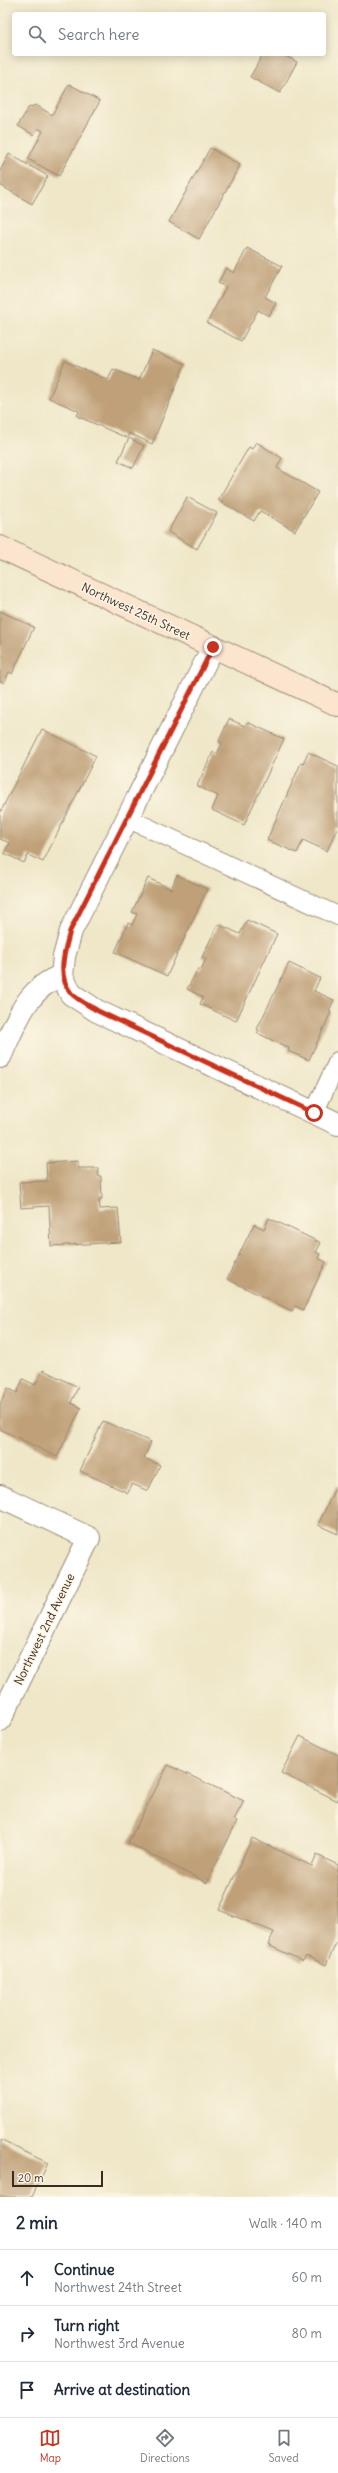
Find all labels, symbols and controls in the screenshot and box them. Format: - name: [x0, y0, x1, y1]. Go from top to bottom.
- search box: [12, 12, 326, 56]
- icon: search: [26, 23, 48, 45]
- text: Search here: [58, 25, 139, 44]
- street label: Northwest 25th Street: [79, 579, 193, 643]
- route end: [204, 638, 222, 656]
- route start: [305, 1104, 323, 1122]
- street label: Northwest 2nd Avenue: [10, 1571, 78, 1687]
- scale bar: [12, 2169, 103, 2188]
- text: 20 m: [18, 2171, 44, 2185]
- text: 2 min: [16, 2212, 58, 2234]
- text: Walk · 140 m: [249, 2215, 322, 2232]
- text: Continue: [54, 2260, 115, 2279]
- icon: ahead: [16, 2267, 38, 2289]
- text: 60 m: [291, 2269, 322, 2286]
- text: Northwest 24th Street: [54, 2279, 182, 2296]
- text: Turn right: [54, 2316, 119, 2335]
- icon: right: [16, 2323, 38, 2345]
- text: 80 m: [291, 2325, 322, 2342]
- text: Northwest 3rd Avenue: [54, 2335, 185, 2352]
- icon: arrive: [16, 2379, 38, 2401]
- text: Arrive at destination: [54, 2380, 190, 2399]
- tab: Map: [39, 2427, 61, 2465]
- tab: Directions: [140, 2427, 190, 2465]
- tab: Saved: [268, 2427, 299, 2465]

